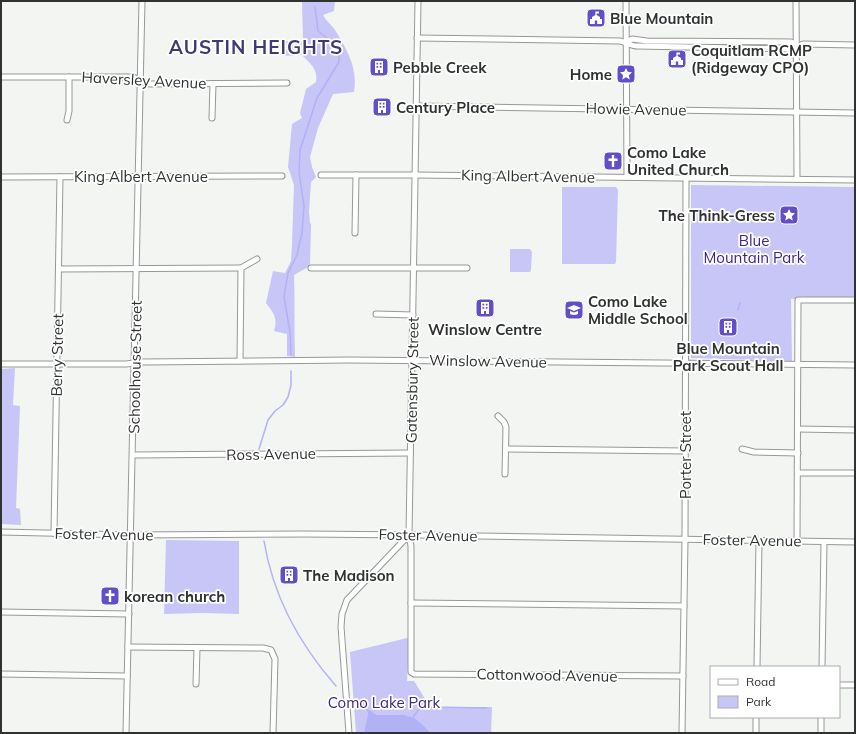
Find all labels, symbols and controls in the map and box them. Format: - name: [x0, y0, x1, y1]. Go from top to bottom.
- public building icon: Blue Mountain: [585, 7, 607, 29]
- place label: Blue Mountain: [610, 9, 713, 28]
- district label: AUSTIN HEIGHTS: [169, 35, 343, 59]
- place label: Coquitlam RCMP (Ridgeway CPO): [691, 41, 812, 77]
- public building icon: Coquitlam RCMP (Ridgeway CPO): [666, 48, 688, 70]
- building icon: Pebble Creek: [368, 56, 390, 78]
- place label: Pebble Creek: [393, 58, 487, 77]
- place icon: Home: [615, 63, 637, 85]
- place label: Home: [570, 65, 612, 84]
- street label: Haversley Avenue: [81, 67, 207, 93]
- building icon: Century Place: [371, 96, 393, 118]
- place label: Century Place: [396, 98, 495, 117]
- street label: Howie Avenue: [585, 99, 687, 119]
- place label: Como Lake United Church: [627, 143, 729, 179]
- church icon: Como Lake United Church: [602, 150, 624, 172]
- street label: King Albert Avenue: [461, 165, 595, 187]
- street label: King Albert Avenue: [74, 167, 208, 186]
- place icon: The Think-Gress: [778, 204, 800, 226]
- place label: The Think-Gress: [658, 206, 775, 225]
- park label: Blue Mountain Park: [704, 231, 805, 267]
- place label: Como Lake Middle School: [588, 292, 688, 328]
- building icon: Winslow Centre: [474, 297, 496, 319]
- school or university icon: Como Lake Middle School: [563, 299, 585, 321]
- street label: Schoolhouse Street: [124, 300, 146, 434]
- street label: Berry Street: [47, 313, 67, 397]
- building icon: Blue Mountain Park Scout Hall: [717, 316, 739, 338]
- street label: Gatensbury Street: [401, 317, 423, 443]
- place label: Winslow Centre: [428, 320, 542, 339]
- place label: Blue Mountain Park Scout Hall: [673, 339, 783, 375]
- street label: Winslow Avenue: [429, 350, 547, 372]
- street label: Porter Street: [676, 411, 695, 499]
- street label: Ross Avenue: [226, 444, 316, 464]
- street label: Foster Avenue: [54, 524, 154, 544]
- street label: Foster Avenue: [378, 525, 478, 545]
- street label: Foster Avenue: [702, 530, 802, 550]
- building icon: The Madison: [278, 564, 300, 586]
- place label: The Madison: [303, 566, 395, 585]
- church icon: korean church: [99, 585, 121, 607]
- place label: korean church: [124, 587, 225, 606]
- street label: Cottonwood Avenue: [476, 664, 618, 686]
- legend: [710, 666, 840, 718]
- text: Road: [746, 674, 775, 689]
- park label: Como Lake Park: [328, 693, 440, 712]
- text: Park: [746, 694, 772, 709]

